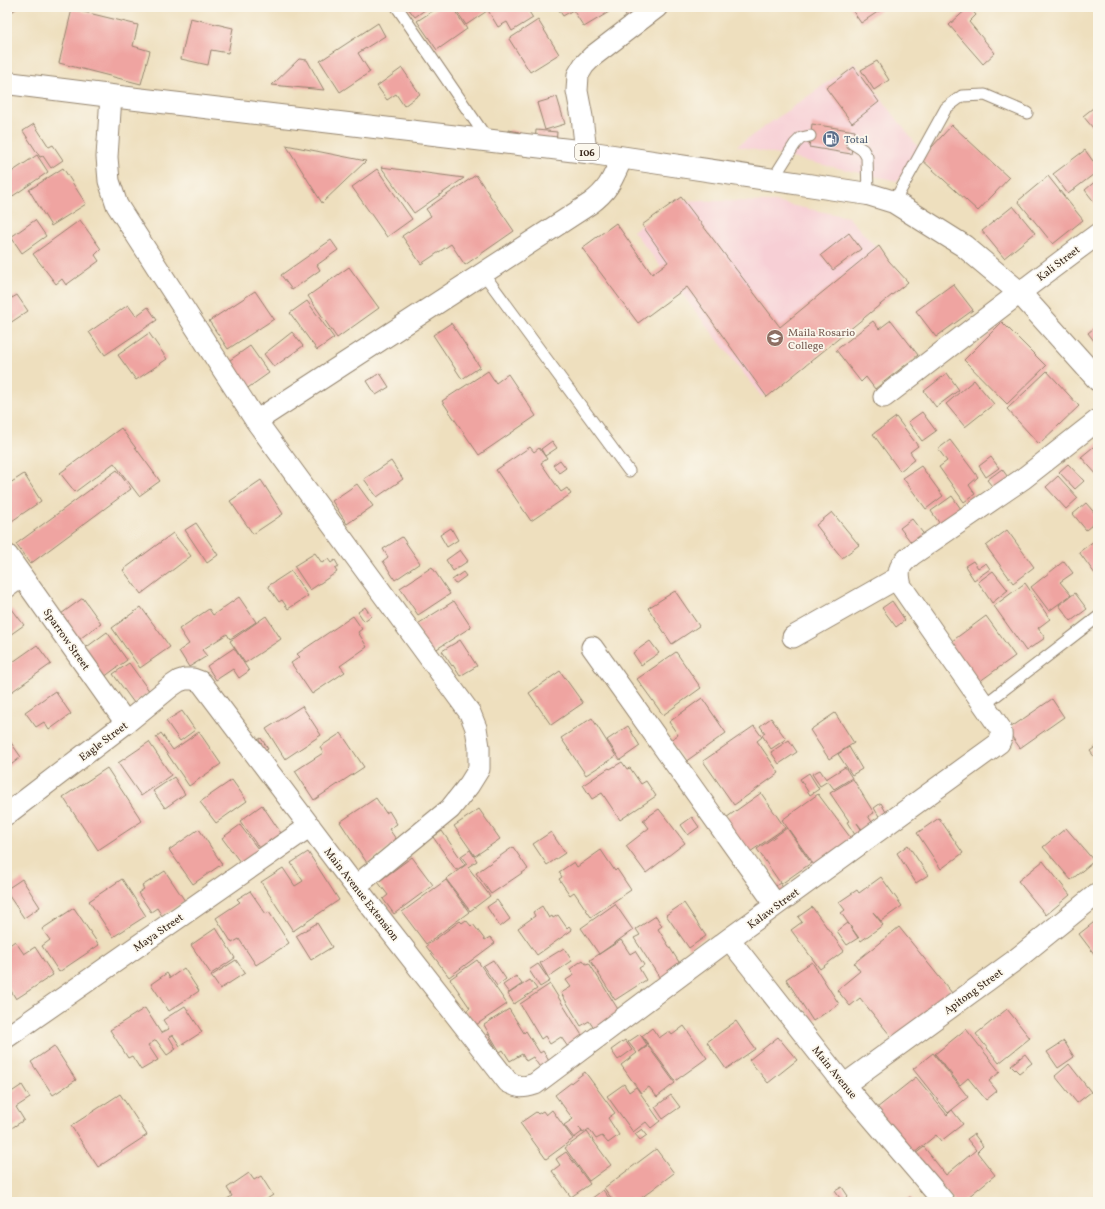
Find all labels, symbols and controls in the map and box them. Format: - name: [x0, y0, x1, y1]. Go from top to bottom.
- fuel station icon: Total: [821, 129, 841, 149]
- place label: Total: [844, 133, 868, 148]
- road number: 106: [575, 144, 599, 160]
- street label: Kali Street: [1034, 243, 1084, 285]
- place label: Maila Rosario College: [788, 326, 855, 354]
- school or university icon: Maila Rosario College: [765, 328, 785, 348]
- street label: Sparrow Street: [39, 606, 93, 674]
- street label: Eagle Street: [77, 719, 131, 765]
- street label: Main Avenue Extension: [320, 845, 402, 945]
- street label: Kalaw Street: [745, 885, 803, 933]
- street label: Maya Street: [131, 910, 187, 956]
- street label: Apitong Street: [941, 966, 1007, 1019]
- street label: Main Avenue: [808, 1043, 860, 1102]

